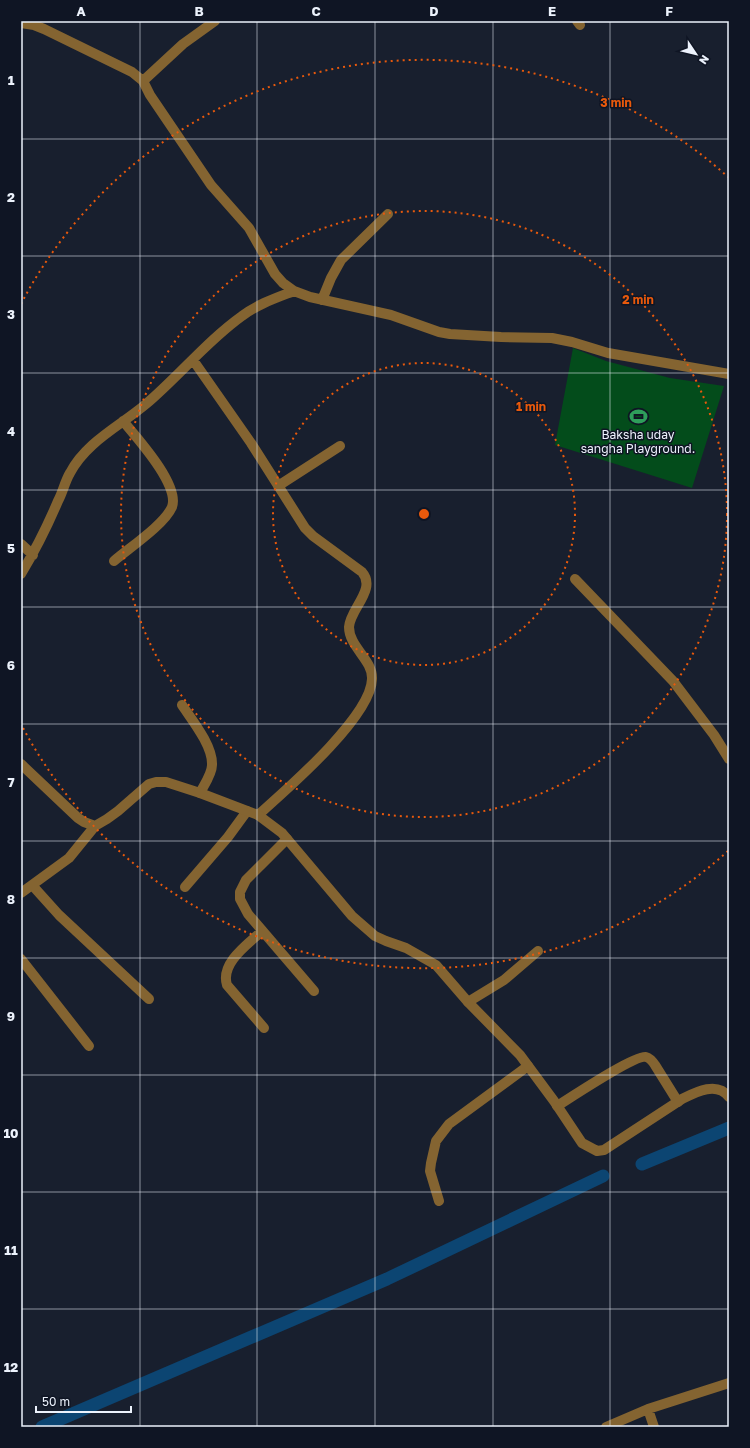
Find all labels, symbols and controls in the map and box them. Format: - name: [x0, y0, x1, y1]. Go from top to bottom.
- text: A: [76, 3, 86, 19]
- text: B: [194, 3, 204, 19]
- text: C: [311, 3, 321, 19]
- text: D: [429, 3, 439, 19]
- text: E: [548, 3, 556, 19]
- text: F: [665, 3, 673, 19]
- north arrow: [676, 34, 716, 74]
- text: N: [697, 53, 712, 67]
- text: 1: [8, 72, 15, 88]
- text: 3 min: [600, 95, 632, 110]
- text: 2: [7, 189, 15, 205]
- text: 2 min: [622, 292, 654, 307]
- text: 3: [7, 306, 15, 322]
- text: 1 min: [516, 399, 546, 414]
- sports icon: Baksha uday sangha Playground.: [628, 406, 648, 426]
- text: 4: [7, 423, 15, 439]
- place label: Baksha uday sangha Playground.: [581, 427, 695, 456]
- centre of rings: [417, 507, 431, 521]
- text: 5: [7, 540, 15, 556]
- text: 6: [7, 657, 15, 673]
- text: 7: [7, 774, 15, 790]
- text: 8: [7, 891, 15, 907]
- text: 9: [7, 1008, 15, 1024]
- text: 10: [3, 1125, 19, 1141]
- text: 11: [4, 1242, 18, 1258]
- text: 12: [4, 1359, 18, 1375]
- scale bar: [36, 1388, 131, 1414]
- text: 50 m: [42, 1394, 70, 1409]

